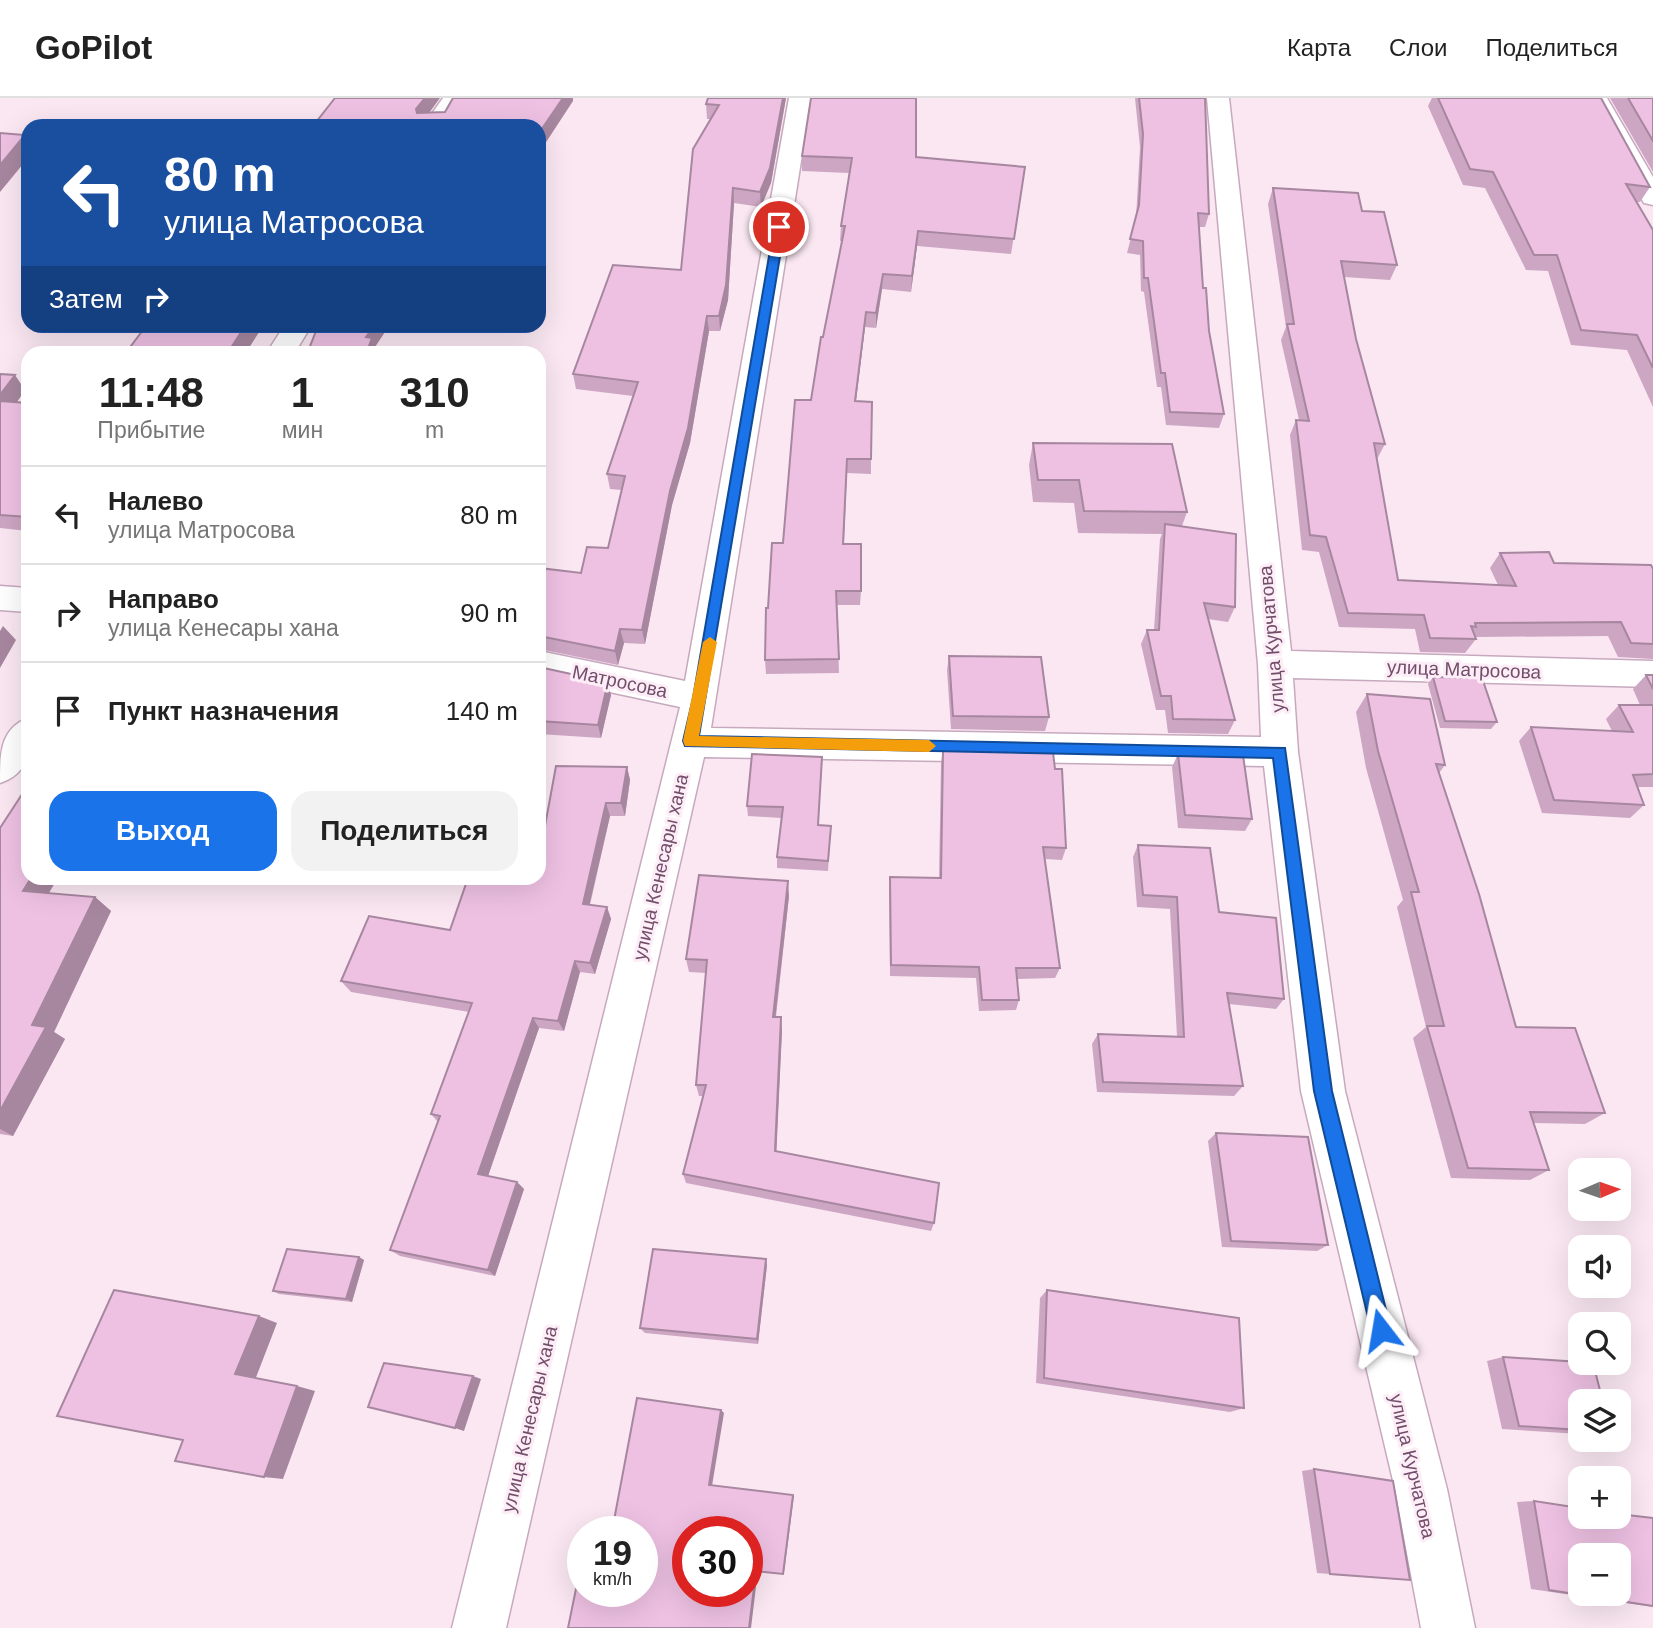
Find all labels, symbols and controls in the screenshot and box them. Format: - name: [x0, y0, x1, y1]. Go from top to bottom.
- text: GoPilot: [35, 29, 152, 66]
- text: Карта: [1287, 34, 1351, 61]
- text: Слои: [1389, 34, 1447, 61]
- text: Поделиться: [1485, 34, 1618, 61]
- icon: left: [49, 147, 140, 238]
- text: 80 m: [164, 147, 276, 201]
- pin: [749, 197, 809, 257]
- text: улица Матросова: [164, 204, 424, 240]
- icon: arrive: [760, 208, 798, 246]
- icon: right: [137, 280, 175, 318]
- text: Затем: [49, 284, 123, 314]
- text: 11:48: [99, 369, 204, 416]
- text: 1: [291, 369, 314, 416]
- text: 310: [400, 369, 470, 416]
- text: Прибытие: [97, 417, 205, 443]
- text: мин: [282, 417, 323, 443]
- text: m: [425, 417, 444, 443]
- text: Налево: [108, 486, 203, 516]
- icon: left: [49, 496, 87, 534]
- text: 80 m: [460, 500, 518, 530]
- text: улица Матросова: [108, 517, 295, 543]
- street label: улица Курчатова: [1255, 564, 1288, 713]
- text: Направо: [108, 584, 219, 614]
- icon: right: [49, 594, 87, 632]
- text: 90 m: [460, 598, 518, 628]
- text: улица Кенесары хана: [108, 615, 339, 641]
- street label: улица Матросова: [1387, 656, 1542, 683]
- street label: Матросова: [570, 661, 670, 702]
- icon: arrive: [49, 692, 87, 730]
- text: Пункт назначения: [108, 696, 339, 726]
- text: 140 m: [446, 696, 518, 726]
- street label: улица Кенесары хана: [629, 771, 692, 962]
- button: Выход: [49, 791, 277, 871]
- button: Поделиться: [291, 791, 518, 871]
- north arrow: [1568, 1158, 1631, 1222]
- map controls: [1568, 1158, 1631, 1606]
- button: sound: [1568, 1235, 1631, 1298]
- position arrow: [1344, 1293, 1418, 1367]
- button: search: [1568, 1312, 1631, 1375]
- street label: улица Кенесары хана: [498, 1323, 561, 1514]
- button: layers: [1568, 1389, 1631, 1452]
- street label: улица Курчатова: [1386, 1392, 1439, 1541]
- button: +: [1568, 1466, 1631, 1529]
- speed limit sign: 30: [672, 1516, 763, 1607]
- text: 19: [593, 1533, 632, 1572]
- button: −: [1568, 1543, 1631, 1606]
- text: km/h: [593, 1569, 632, 1589]

